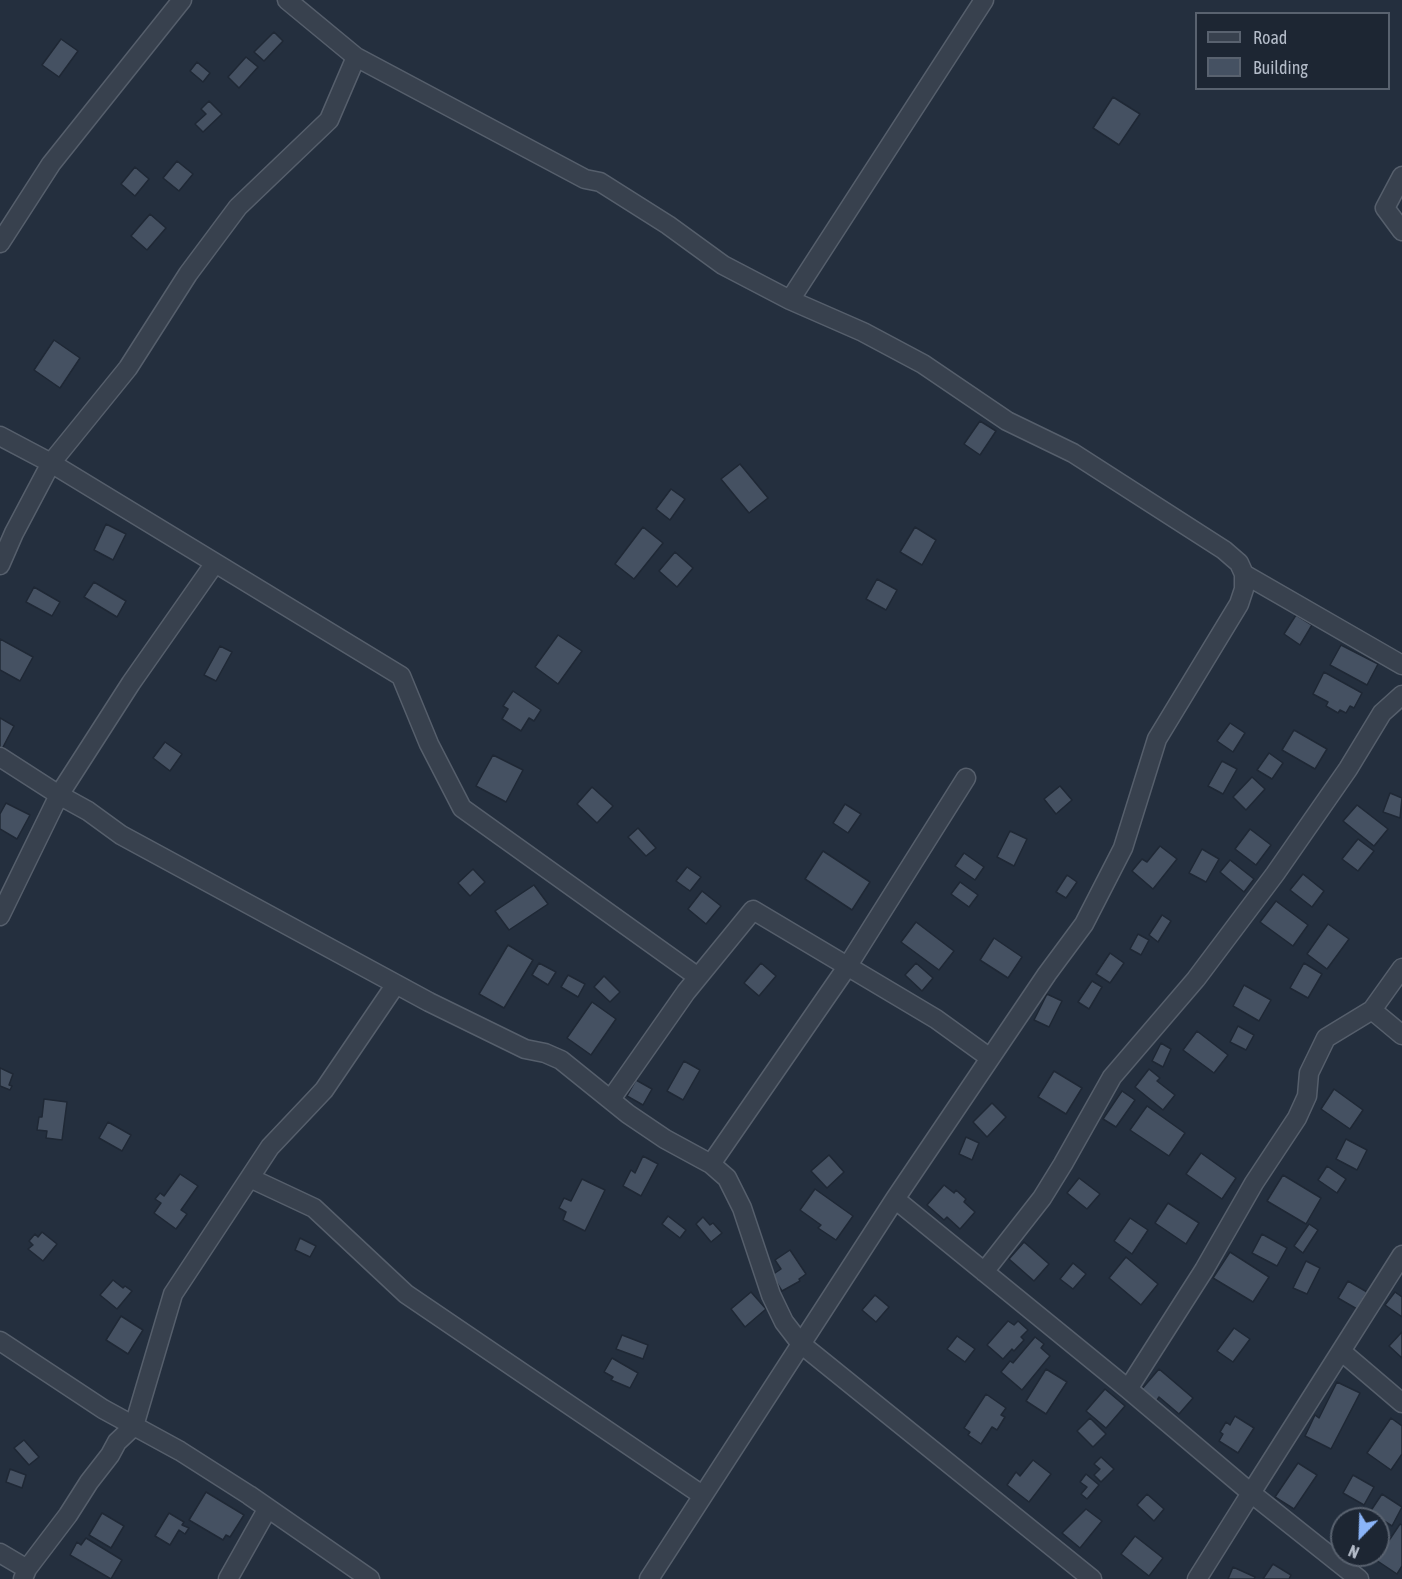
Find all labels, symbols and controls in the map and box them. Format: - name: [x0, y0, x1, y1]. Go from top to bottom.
- legend: [1195, 12, 1390, 90]
- text: Road: [1253, 27, 1287, 48]
- text: Building: [1253, 57, 1308, 78]
- north arrow: [1330, 1507, 1390, 1567]
- text: N: [1346, 1542, 1362, 1562]

